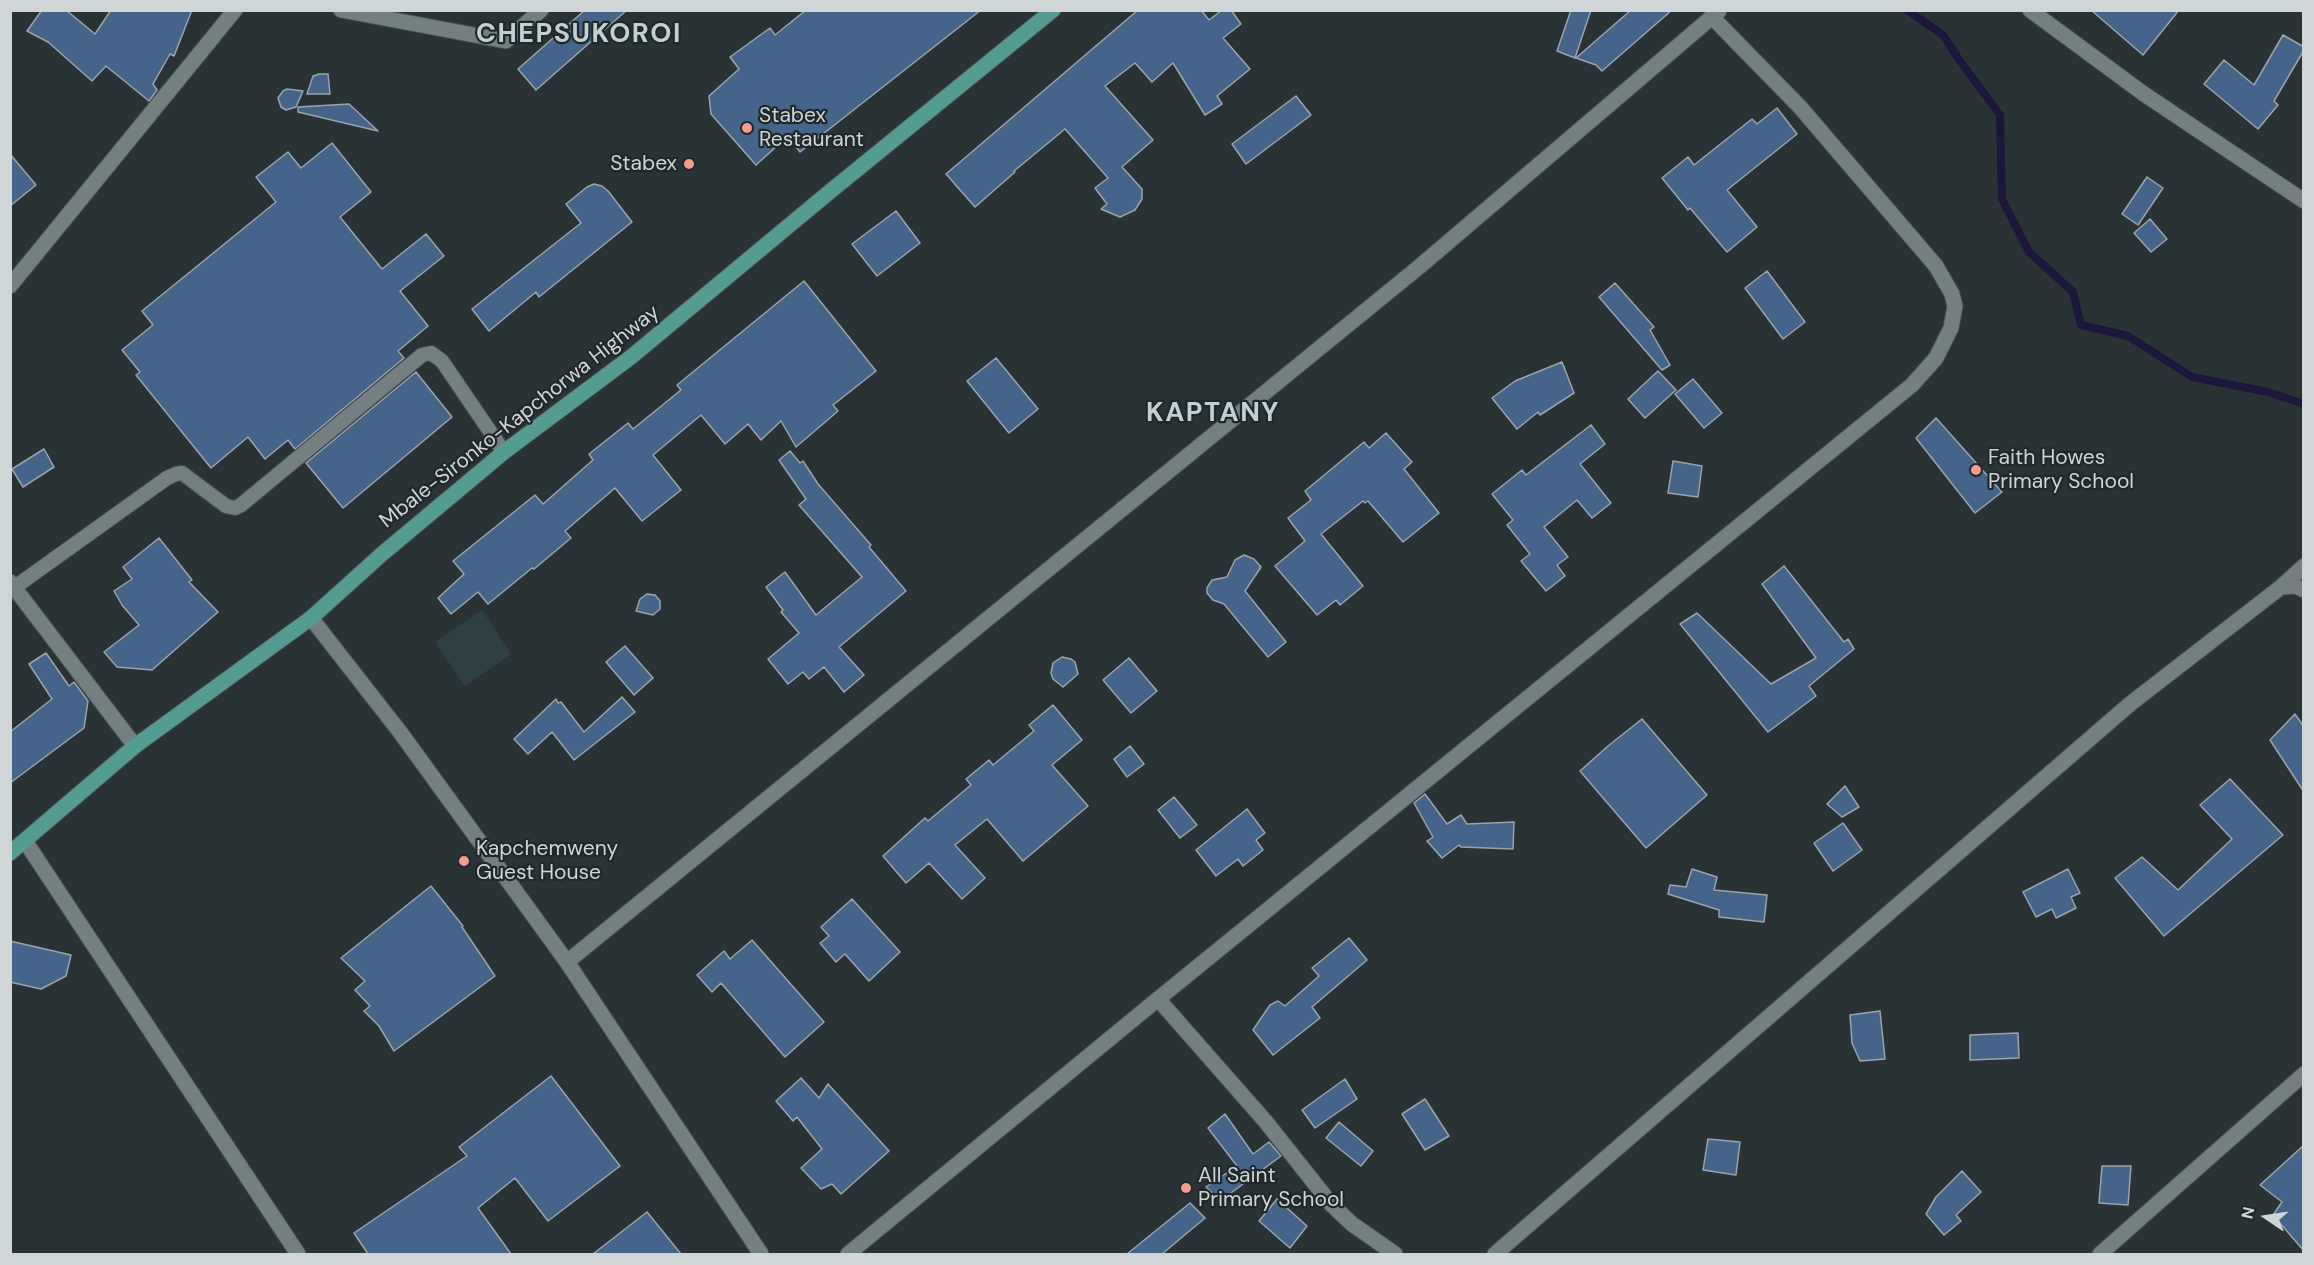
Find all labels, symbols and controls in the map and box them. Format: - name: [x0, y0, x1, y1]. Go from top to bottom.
- district label: CHEPSUKOROI: [476, 19, 682, 51]
- place label: Stabex Restaurant: [759, 103, 864, 153]
- marker: Stabex Restaurant: [740, 121, 754, 135]
- place label: Stabex: [610, 151, 677, 177]
- marker: Stabex: [682, 157, 696, 171]
- street label: Mbale-Sironko-Kapchorwa Highway: [375, 300, 665, 534]
- district label: KAPTANY: [1146, 398, 1280, 430]
- place label: Faith Howes Primary School: [1988, 445, 2134, 495]
- marker: Faith Howes Primary School: [1969, 463, 1983, 477]
- place label: Kapchemweny Guest House: [476, 836, 618, 886]
- marker: Kapchemweny Guest House: [457, 854, 471, 868]
- place label: All Saint Primary School: [1198, 1163, 1344, 1213]
- marker: All Saint Primary School: [1179, 1181, 1193, 1195]
- north arrow: [2236, 1187, 2296, 1247]
- text: N: [2236, 1205, 2260, 1221]

